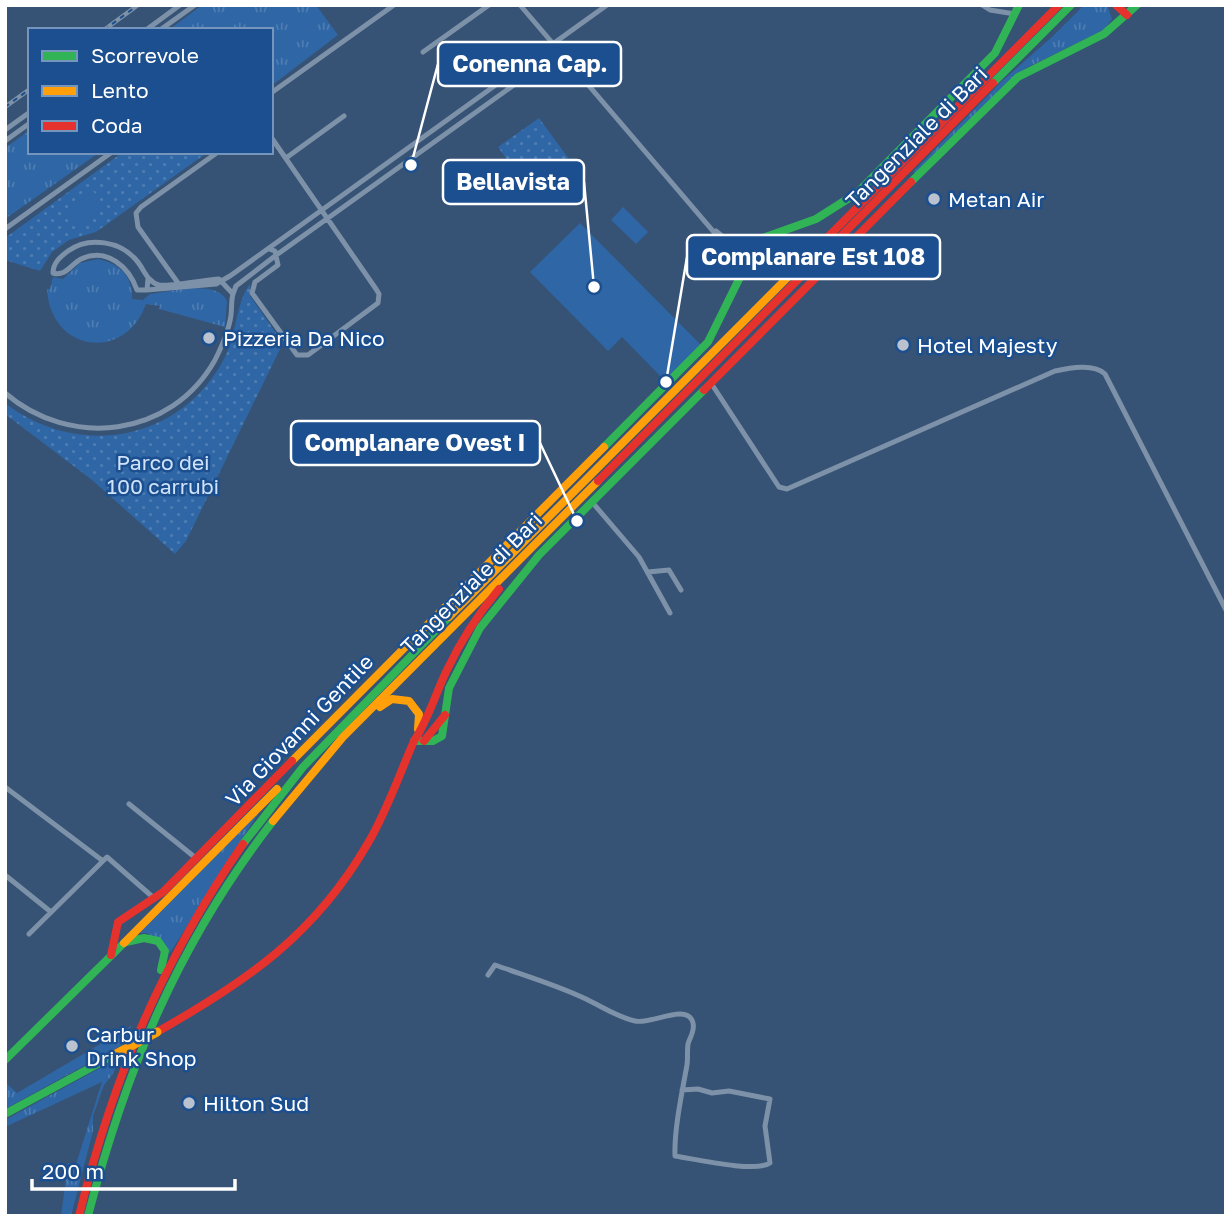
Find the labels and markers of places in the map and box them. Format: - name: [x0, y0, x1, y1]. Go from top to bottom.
- callout: Conenna Cap.: [438, 42, 621, 86]
- callout: Bellavista: [443, 160, 584, 204]
- place label: Metan Air: [948, 186, 1045, 212]
- marker: Metan Air: [926, 191, 942, 207]
- callout: Complanare Est 108: [687, 235, 940, 279]
- place label: Pizzeria Da Nico: [223, 325, 385, 351]
- marker: Pizzeria Da Nico: [201, 330, 217, 346]
- place label: Hotel Majesty: [917, 332, 1058, 358]
- marker: Hotel Majesty: [895, 337, 911, 353]
- callout: Complanare Ovest I: [291, 421, 540, 465]
- place label: Carbur Drink Shop: [86, 1021, 196, 1071]
- marker: Carbur Drink Shop: [64, 1038, 80, 1054]
- place label: Hilton Sud: [203, 1090, 309, 1116]
- marker: Hilton Sud: [181, 1095, 197, 1111]

